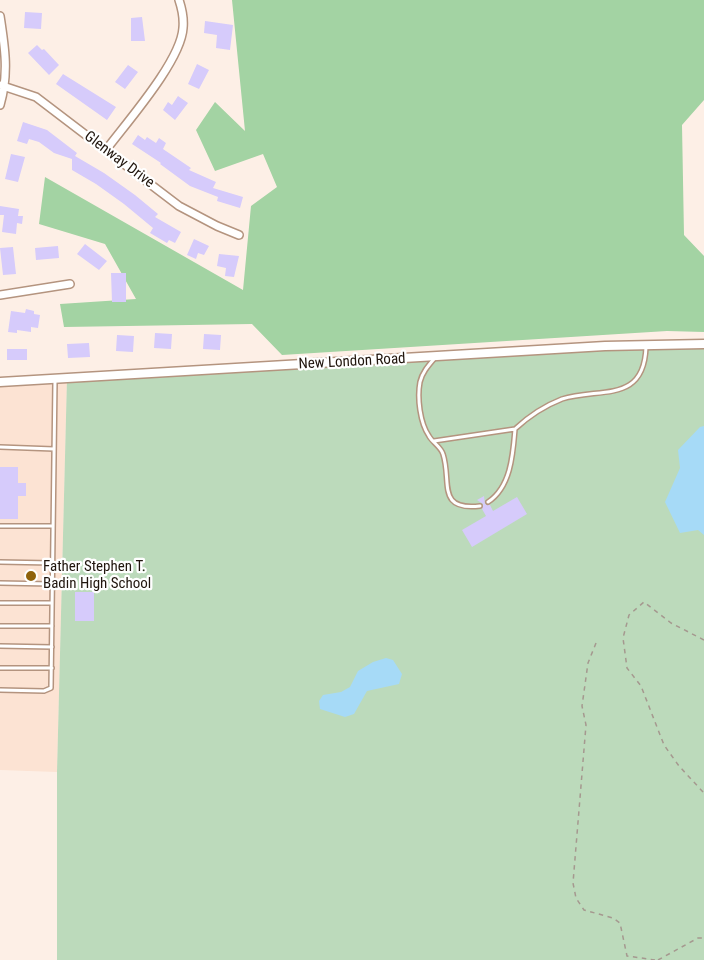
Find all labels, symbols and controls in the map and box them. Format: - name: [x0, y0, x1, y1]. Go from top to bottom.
- street label: Glenway Drive: [80, 128, 158, 192]
- street label: New London Road: [298, 350, 406, 374]
- place label: Father Stephen T. Badin High School: [43, 558, 151, 593]
- marker: Father Stephen T. Badin High School: [24, 569, 38, 583]

